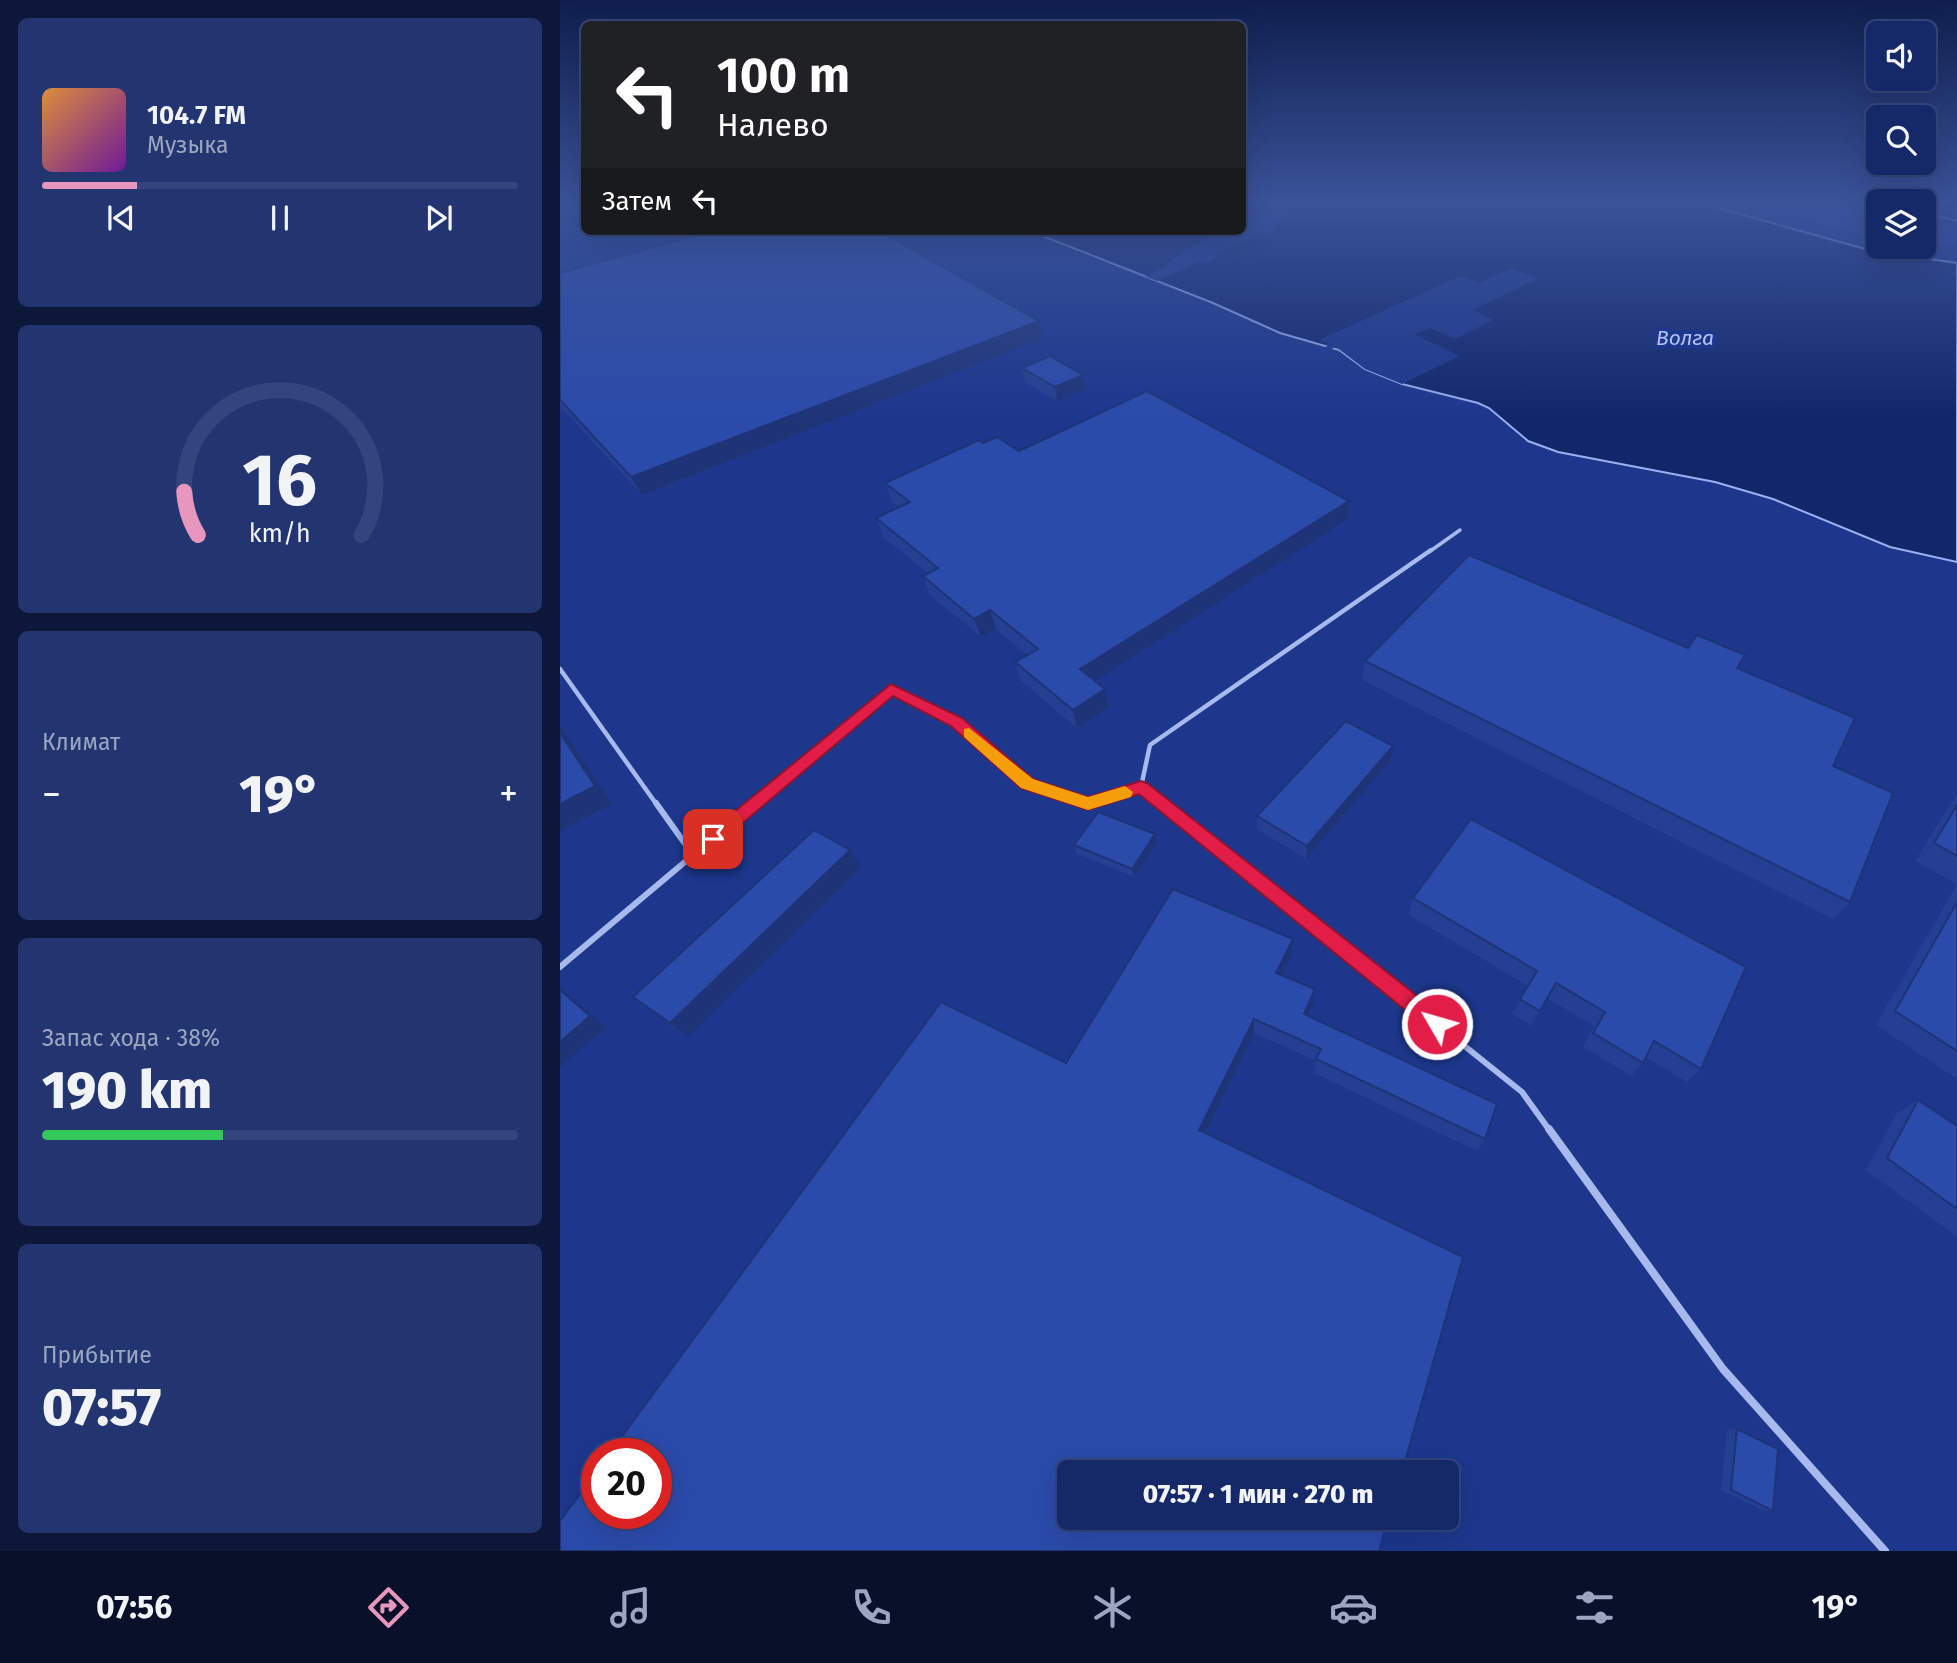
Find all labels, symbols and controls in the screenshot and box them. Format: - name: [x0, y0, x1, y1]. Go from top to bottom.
- map controls: [1866, 21, 1936, 259]
- button: sound: [1866, 21, 1936, 91]
- text: 100 m: [717, 46, 850, 105]
- icon: left: [602, 49, 693, 140]
- text: 104.7 FM: [147, 100, 246, 131]
- button: search: [1866, 105, 1936, 175]
- text: Налево: [717, 106, 829, 144]
- text: Музыка: [147, 131, 228, 159]
- icon: left: [686, 182, 724, 220]
- text: Затем: [602, 186, 672, 217]
- button: layers: [1866, 189, 1936, 259]
- icon: previous: [102, 199, 140, 237]
- icon: pause: [261, 199, 299, 237]
- icon: next: [420, 199, 458, 237]
- water label: Волга: [1656, 325, 1714, 351]
- text: 16: [243, 437, 317, 524]
- text: km/h: [249, 519, 311, 549]
- text: Климат: [42, 728, 120, 756]
- text: 19°: [239, 763, 321, 826]
- text: −: [42, 771, 61, 817]
- text: +: [499, 771, 518, 817]
- pin: [683, 809, 743, 869]
- icon: arrive: [694, 820, 732, 858]
- position arrow: [1400, 987, 1474, 1061]
- text: Запас хода · 38%: [42, 1024, 220, 1052]
- text: 190 km: [42, 1059, 212, 1122]
- text: Прибытие: [42, 1341, 152, 1369]
- text: 07:57: [42, 1376, 161, 1439]
- speed limit sign: 20: [581, 1438, 672, 1529]
- text: 07:57 · 1 мин · 270 m: [1143, 1479, 1373, 1510]
- icon: directions: [364, 1583, 413, 1632]
- icon: music: [606, 1583, 655, 1632]
- icon: phone: [847, 1583, 896, 1632]
- icon: climate: [1088, 1583, 1137, 1632]
- icon: car: [1329, 1583, 1378, 1632]
- icon: filters: [1570, 1583, 1619, 1632]
- text: 07:56: [96, 1588, 172, 1626]
- text: 19°: [1811, 1588, 1861, 1626]

